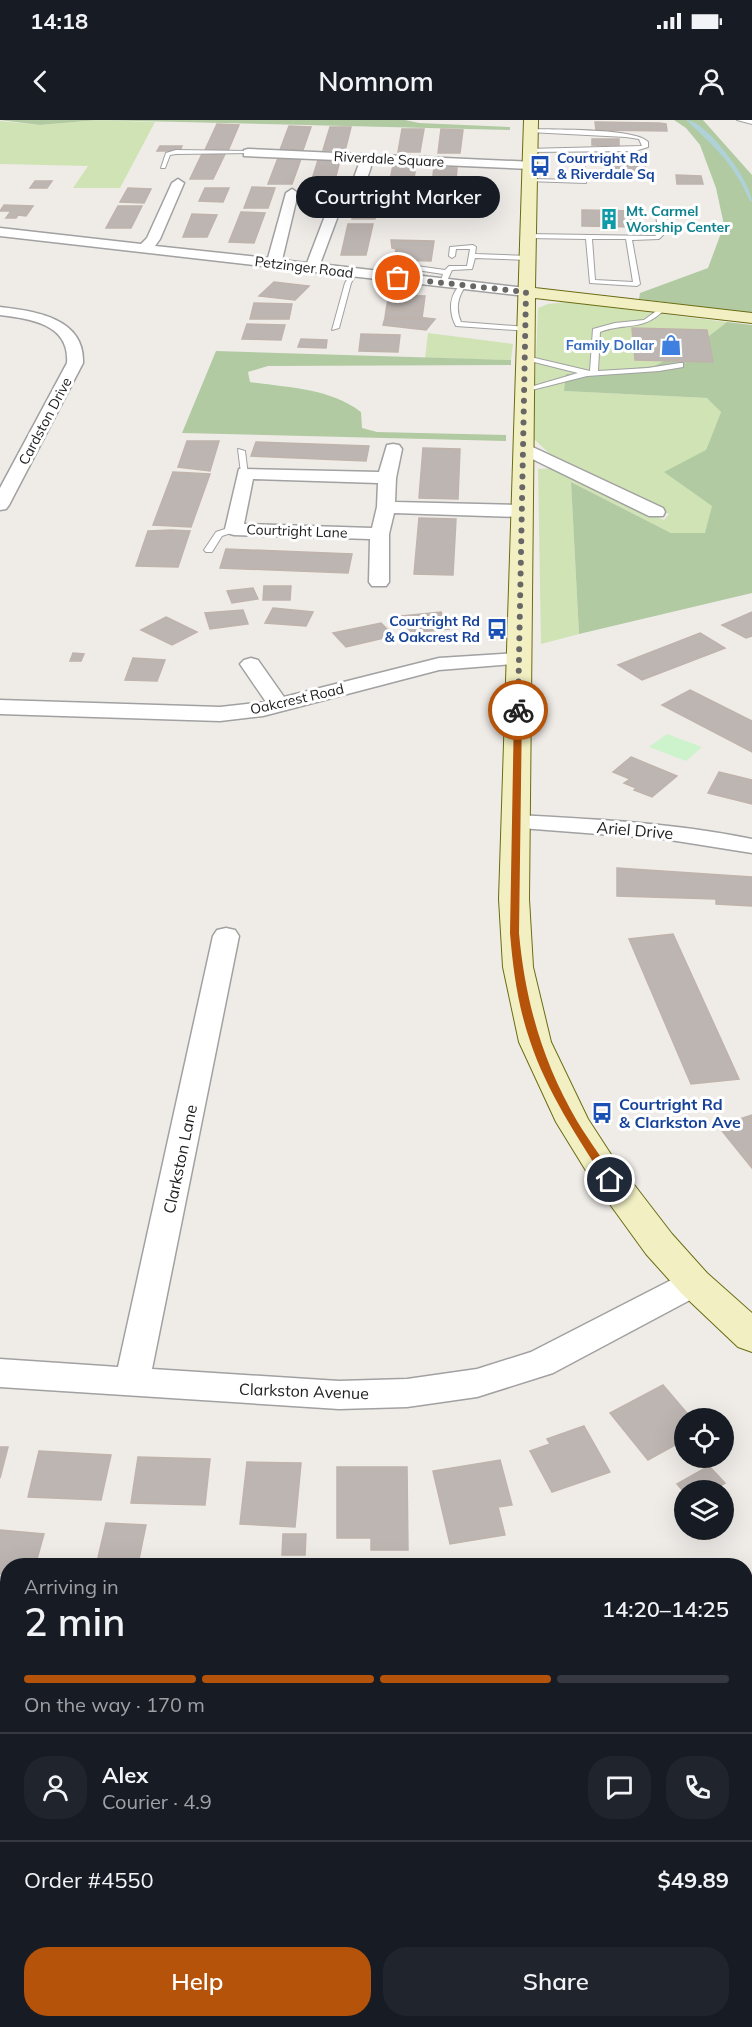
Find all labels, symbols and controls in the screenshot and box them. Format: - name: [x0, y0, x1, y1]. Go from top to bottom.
- text: 14:18: [30, 7, 88, 35]
- text: Nomnom: [318, 64, 434, 98]
- icon: back: [24, 65, 57, 98]
- icon: person: [695, 65, 728, 98]
- street label: Riverdale Square: [333, 147, 445, 171]
- place label: Courtright Rd & Riverdale Sq: [557, 149, 655, 183]
- bus stop icon: Courtright Rd & Riverdale Sq: [528, 154, 552, 178]
- callout: Courtright Marker: [296, 176, 500, 218]
- text: Courtright Marker: [315, 184, 481, 209]
- place label: Mt. Carmel Worship Center: [626, 202, 730, 236]
- building icon: Mt. Carmel Worship Center: [597, 207, 621, 231]
- street label: Petzinger Road: [254, 252, 354, 282]
- pin: [372, 252, 423, 303]
- icon: bag: [381, 261, 414, 294]
- shop icon: Family Dollar: [659, 333, 683, 357]
- place label: Family Dollar: [566, 336, 654, 354]
- street label: Cardston Drive: [14, 374, 76, 468]
- street label: Courtright Lane: [246, 520, 348, 542]
- place label: Courtright Rd & Oakcrest Rd: [385, 612, 480, 646]
- bus stop icon: Courtright Rd & Oakcrest Rd: [485, 617, 509, 641]
- street label: Oakcrest Road: [248, 679, 346, 719]
- courier: [488, 680, 548, 740]
- icon: bike: [502, 694, 535, 727]
- street label: Ariel Drive: [596, 817, 674, 843]
- place label: Courtright Rd & Clarkston Ave: [619, 1094, 741, 1132]
- bus stop icon: Courtright Rd & Clarkston Ave: [590, 1101, 614, 1125]
- street label: Clarkston Lane: [159, 1103, 201, 1215]
- pin: [584, 1154, 635, 1205]
- icon: home: [593, 1163, 626, 1196]
- street label: Clarkston Avenue: [239, 1379, 369, 1403]
- map controls: [674, 1408, 734, 1540]
- button: locate: [674, 1408, 734, 1468]
- button: layers: [674, 1480, 734, 1540]
- text: Arriving in: [24, 1574, 119, 1599]
- text: 14:20–14:25: [602, 1595, 729, 1623]
- text: 2 min: [24, 1597, 125, 1646]
- text: On the way · 170 m: [24, 1692, 205, 1717]
- button: person: [24, 1756, 87, 1819]
- button: chat: [588, 1756, 651, 1819]
- button: phone: [666, 1756, 729, 1819]
- text: Alex: [102, 1761, 148, 1789]
- text: Courier · 4.9: [102, 1789, 212, 1814]
- text: Order #4550: [24, 1866, 154, 1894]
- text: $49.89: [658, 1866, 729, 1894]
- button: Help: [24, 1947, 371, 2016]
- button: Share: [383, 1947, 729, 2016]

